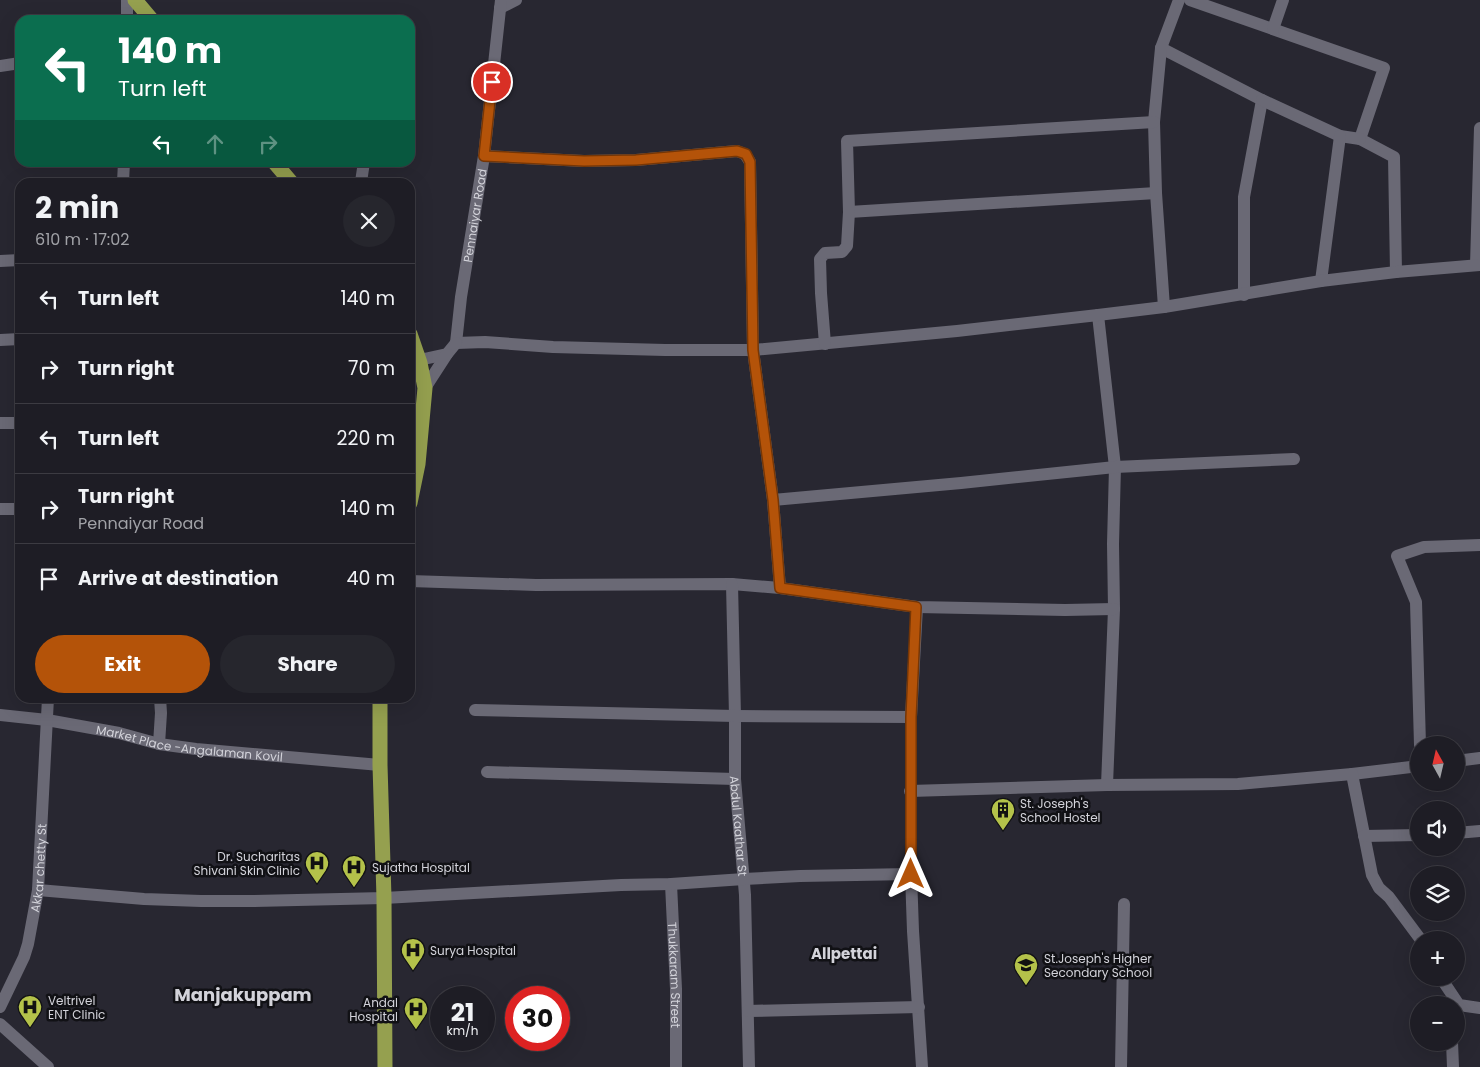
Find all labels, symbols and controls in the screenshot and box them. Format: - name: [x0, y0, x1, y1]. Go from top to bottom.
- text: 140 m: [118, 26, 222, 75]
- icon: left: [35, 35, 100, 100]
- pin: [471, 61, 513, 103]
- icon: arrive: [478, 68, 506, 96]
- text: Turn left: [118, 73, 206, 104]
- icon: left: [148, 130, 176, 158]
- icon: ahead: [201, 130, 229, 158]
- icon: right: [254, 130, 282, 158]
- street label: Pennaiyar Road: [458, 167, 490, 263]
- text: 2 min: [35, 186, 119, 229]
- button: close: [343, 195, 395, 247]
- text: 610 m · 17:02: [35, 228, 130, 251]
- icon: left: [35, 285, 63, 313]
- text: Turn left: [78, 285, 159, 312]
- text: 140 m: [340, 285, 395, 312]
- icon: right: [35, 355, 63, 383]
- text: Turn right: [78, 355, 174, 382]
- text: 70 m: [348, 355, 395, 382]
- icon: left: [35, 425, 63, 453]
- text: Turn left: [78, 425, 159, 452]
- text: 220 m: [337, 425, 395, 452]
- text: Turn right: [78, 483, 174, 510]
- icon: right: [35, 495, 63, 523]
- text: 140 m: [340, 495, 395, 522]
- text: Pennaiyar Road: [78, 512, 204, 535]
- icon: arrive: [35, 565, 63, 593]
- text: Arrive at destination: [78, 565, 279, 592]
- text: 40 m: [346, 565, 395, 592]
- button: Exit: [35, 635, 210, 693]
- button: Share: [220, 635, 395, 693]
- street label: Market Place -Angalaman Kovil: [95, 721, 284, 765]
- north arrow: [1410, 736, 1465, 791]
- map controls: [1410, 736, 1465, 1051]
- street label: Abdul Kaathar St: [726, 775, 752, 877]
- place label: St. Joseph's School Hostel: [1020, 795, 1101, 826]
- building icon: St. Joseph's School Hostel: [990, 797, 1016, 831]
- button: sound: [1410, 801, 1465, 856]
- street label: Akkar chetty St: [26, 823, 50, 914]
- position arrow: [884, 847, 936, 899]
- place label: Dr. Sucharitas Shivani Skin Clinic: [193, 848, 300, 879]
- hospital icon: Dr. Sucharitas Shivani Skin Clinic: [304, 850, 330, 884]
- hospital icon: Sujatha Hospital: [341, 854, 367, 888]
- place label: Sujatha Hospital: [372, 859, 470, 876]
- button: layers: [1410, 866, 1465, 921]
- street label: Thukkaram Street: [664, 922, 685, 1028]
- button: +: [1410, 931, 1465, 986]
- hospital icon: Surya Hospital: [400, 937, 426, 971]
- place label: Surya Hospital: [430, 942, 516, 959]
- district label: Allpettai: [811, 943, 877, 964]
- place label: St.Joseph's Higher Secondary School: [1044, 950, 1152, 981]
- school or university icon: St.Joseph's Higher Secondary School: [1013, 952, 1039, 986]
- district label: Manjakuppam: [174, 982, 312, 1007]
- speed limit sign: 30: [505, 986, 570, 1051]
- place label: Veltrivel ENT Clinic: [48, 992, 105, 1023]
- hospital icon: Veltrivel ENT Clinic: [17, 994, 43, 1028]
- place label: Andal Hospital: [349, 994, 398, 1025]
- text: 21: [451, 995, 474, 1030]
- hospital icon: Andal Hospital: [403, 996, 429, 1030]
- button: −: [1410, 996, 1465, 1051]
- text: km/h: [447, 1022, 478, 1039]

